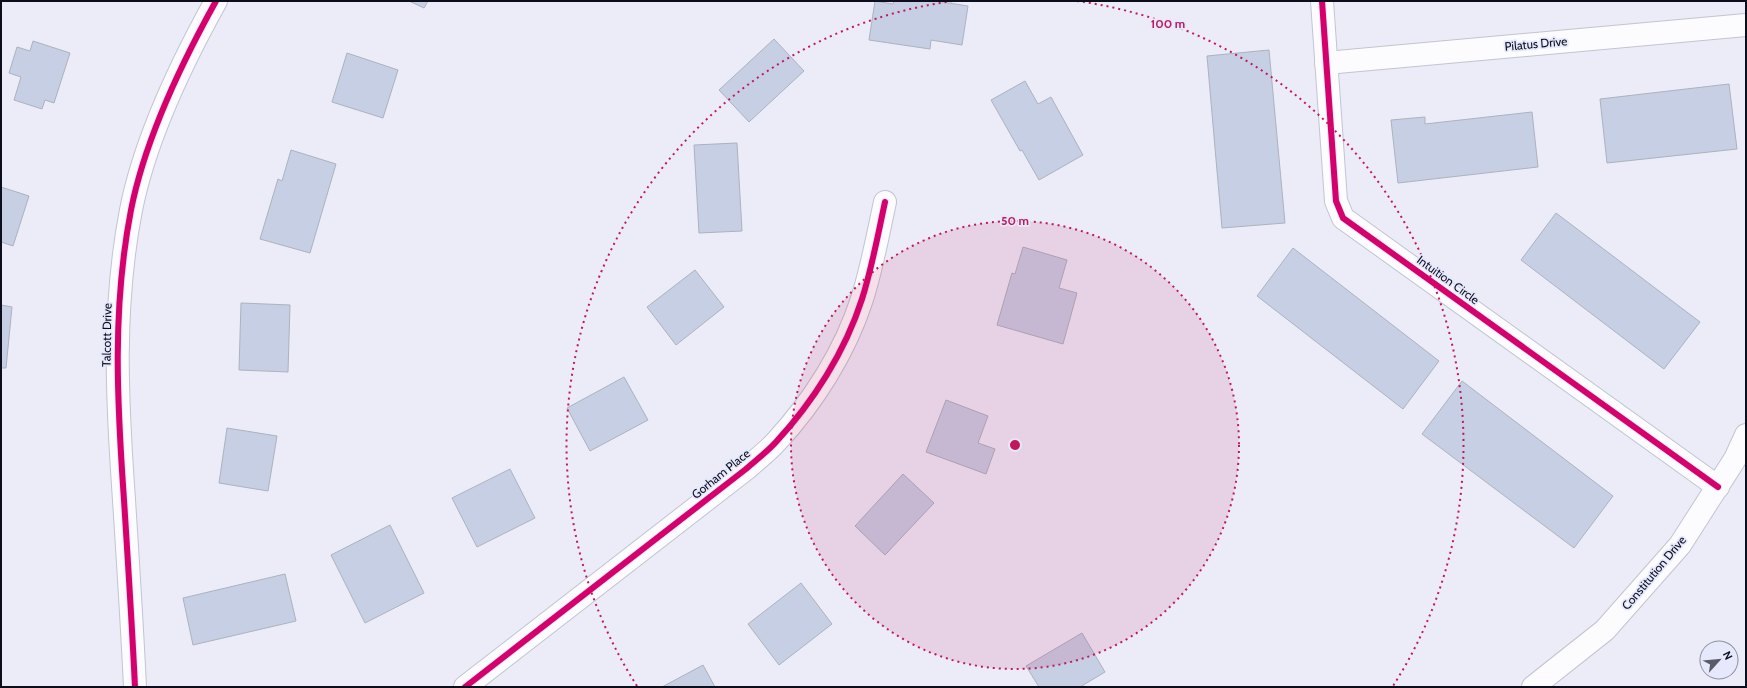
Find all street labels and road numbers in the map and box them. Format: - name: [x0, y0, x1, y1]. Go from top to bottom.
- street label: Pilatus Drive: [1504, 33, 1568, 54]
- street label: Intuition Circle: [1414, 252, 1482, 307]
- street label: Talcott Drive: [98, 303, 115, 367]
- street label: Gorham Place: [688, 446, 753, 502]
- street label: Constitution Drive: [1618, 533, 1689, 613]

